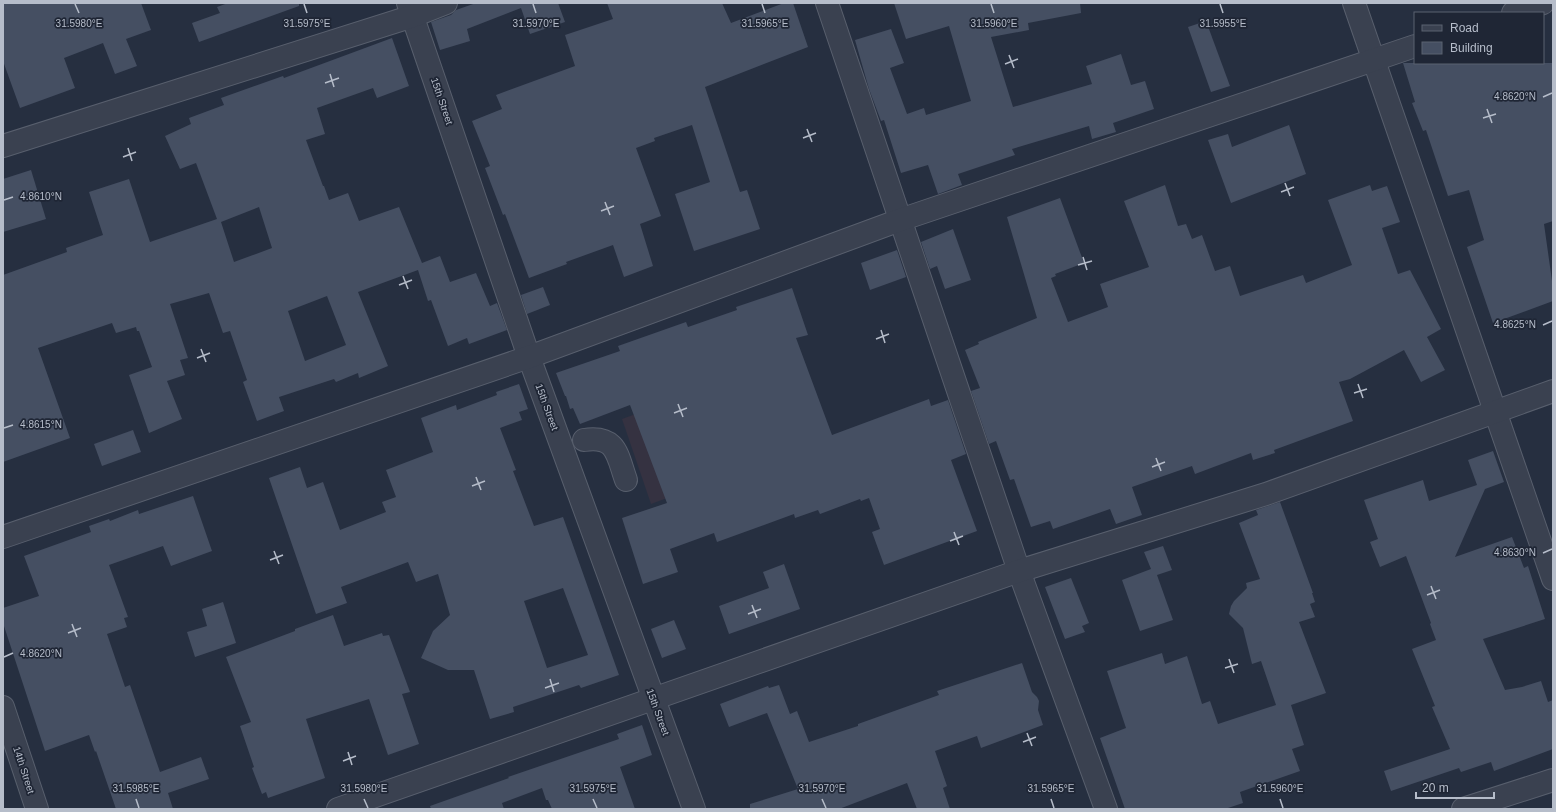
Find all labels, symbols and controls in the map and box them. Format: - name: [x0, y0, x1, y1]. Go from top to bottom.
- legend: [1414, 12, 1544, 64]
- text: 31.5980°E: [56, 18, 103, 29]
- text: 31.5975°E: [284, 18, 331, 29]
- text: 31.5970°E: [513, 18, 560, 29]
- text: 31.5965°E: [742, 18, 789, 29]
- text: 31.5960°E: [971, 18, 1018, 29]
- text: 31.5955°E: [1200, 18, 1247, 29]
- text: Road: [1450, 21, 1479, 35]
- text: Building: [1450, 41, 1493, 55]
- street label: 15th Street: [429, 76, 455, 126]
- text: 4.8620°N: [1494, 91, 1536, 102]
- text: 4.8610°N: [20, 191, 62, 202]
- text: 4.8625°N: [1494, 319, 1536, 330]
- street label: 15th Street: [533, 382, 561, 432]
- text: 4.8615°N: [20, 419, 62, 430]
- text: 4.8630°N: [1494, 547, 1536, 558]
- text: 4.8620°N: [20, 648, 62, 659]
- street label: 15th Street: [644, 687, 672, 737]
- street label: 14th Street: [11, 745, 37, 795]
- scale bar: [1416, 774, 1494, 800]
- text: 20 m: [1422, 781, 1449, 795]
- text: 31.5985°E: [113, 783, 160, 794]
- text: 31.5980°E: [341, 783, 388, 794]
- text: 31.5975°E: [570, 783, 617, 794]
- text: 31.5970°E: [799, 783, 846, 794]
- text: 31.5965°E: [1028, 783, 1075, 794]
- text: 31.5960°E: [1257, 783, 1304, 794]

